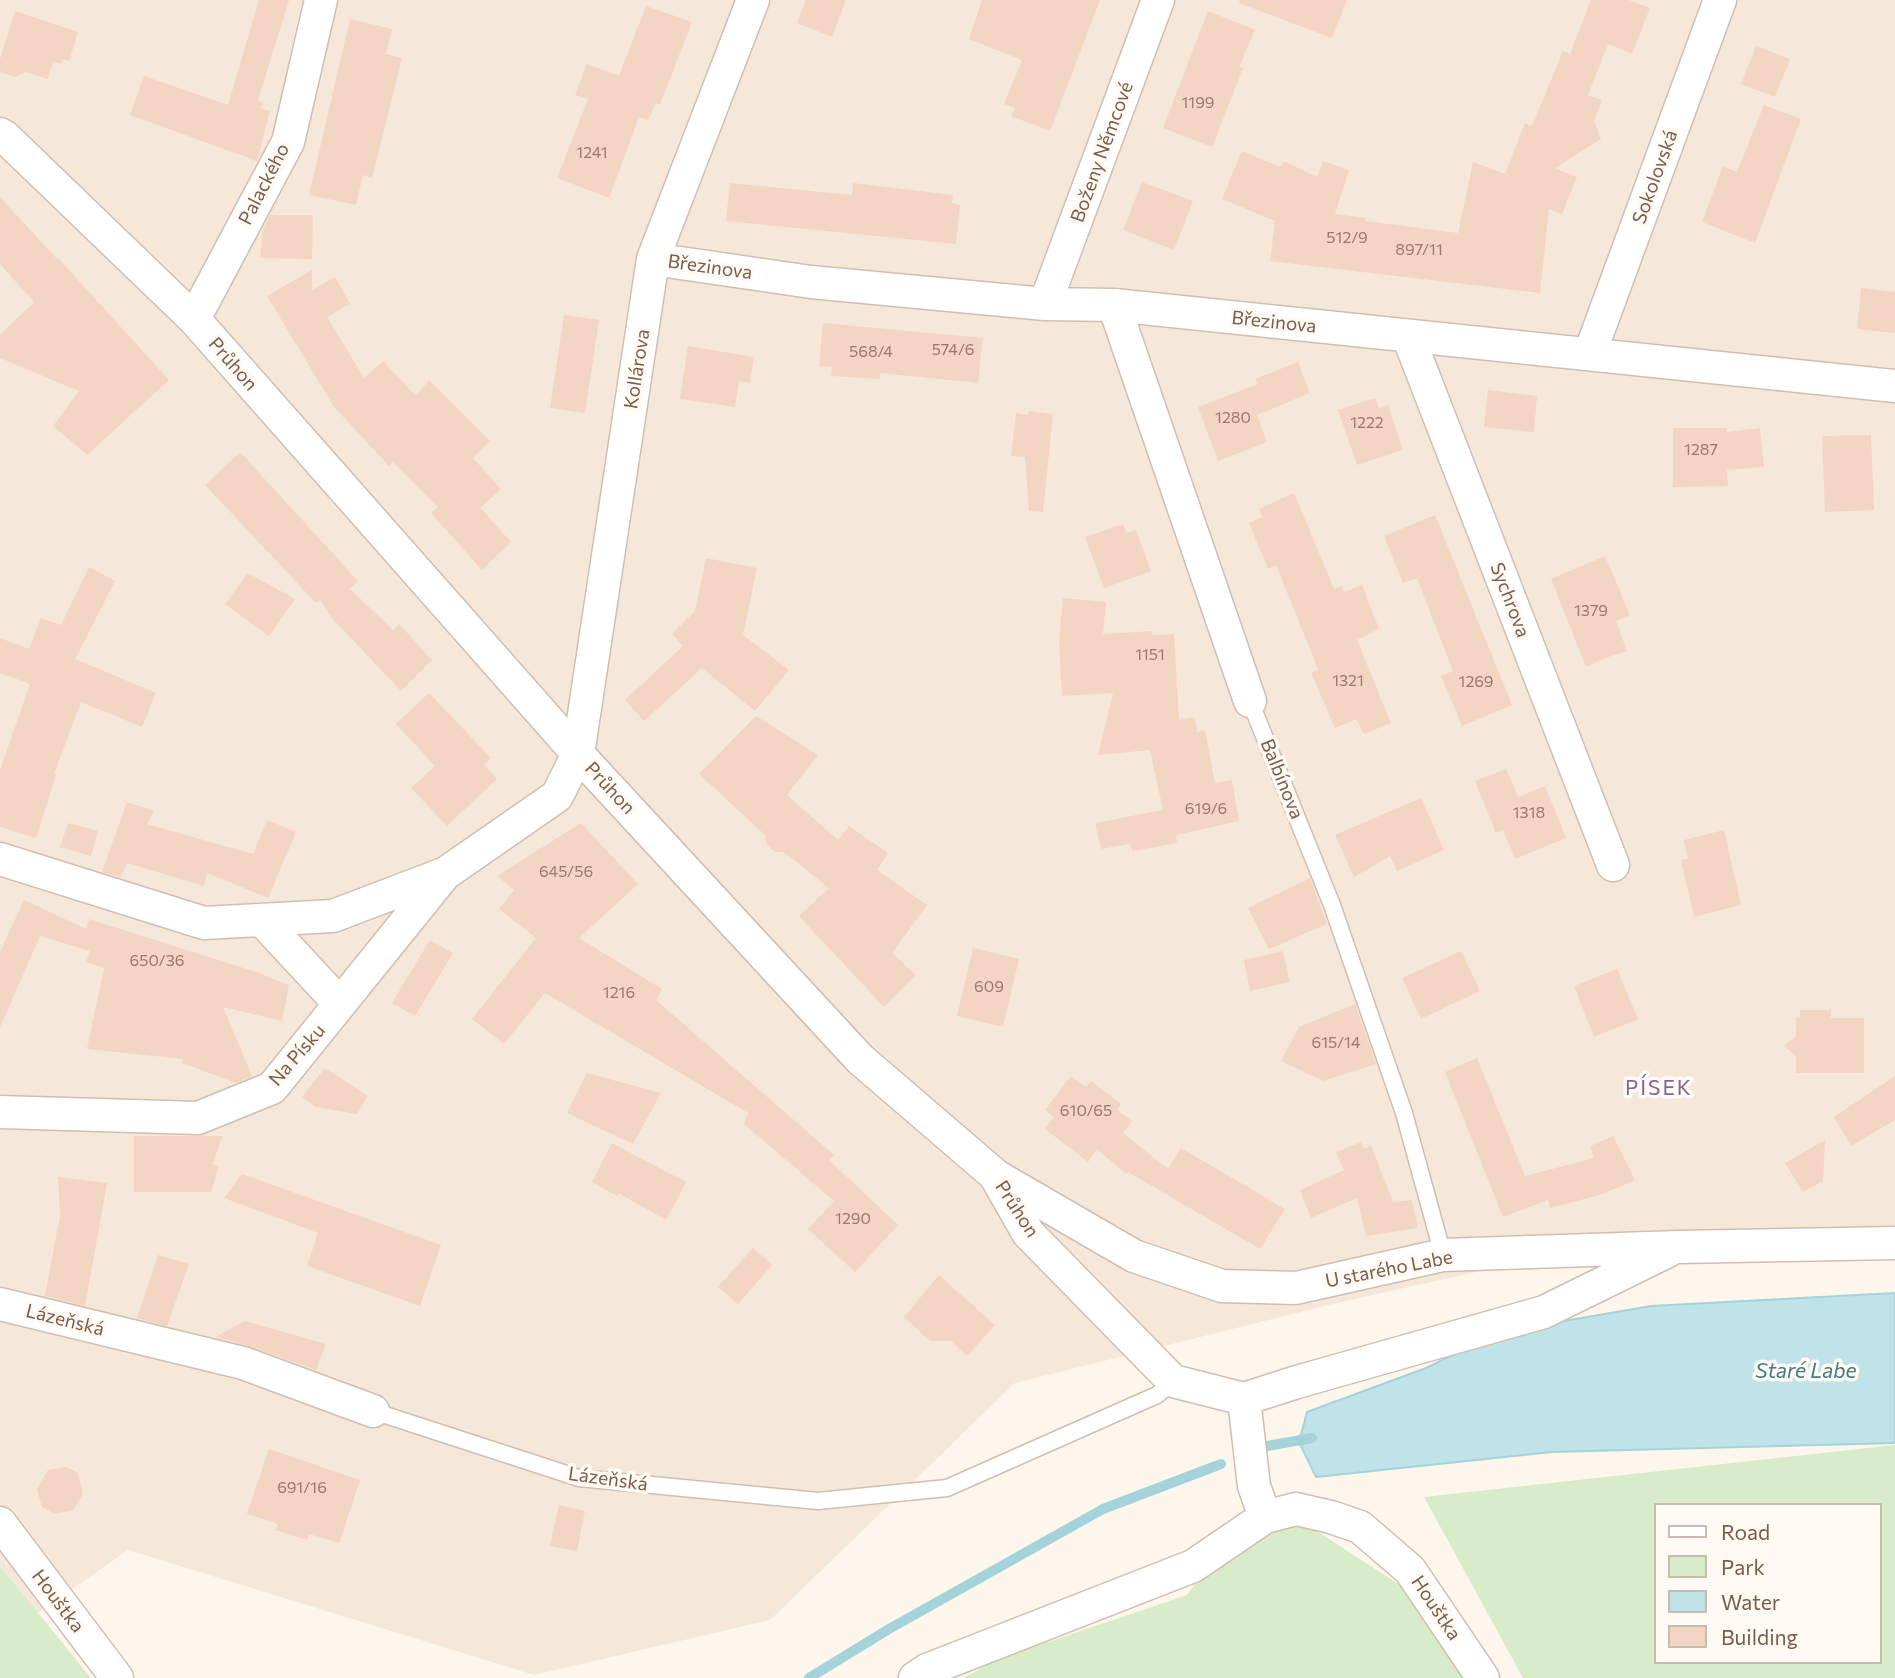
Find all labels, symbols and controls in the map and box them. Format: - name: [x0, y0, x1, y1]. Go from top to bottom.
- street label: Boženy Němcové: [1066, 79, 1138, 225]
- house number: 1199: [1181, 93, 1215, 113]
- street label: Sokolovská: [1628, 127, 1682, 227]
- street label: Palackého: [234, 140, 294, 228]
- house number: 1241: [576, 143, 608, 163]
- house number: 512/9: [1326, 228, 1368, 248]
- house number: 897/11: [1395, 240, 1443, 260]
- street label: Březinova: [666, 250, 754, 284]
- street label: Březinova: [1230, 306, 1318, 338]
- street label: Kollárova: [619, 327, 655, 411]
- street label: Průhon: [204, 333, 262, 395]
- house number: 574/6: [932, 340, 974, 360]
- house number: 568/4: [849, 342, 893, 362]
- house number: 1280: [1215, 408, 1251, 428]
- house number: 1222: [1350, 413, 1384, 433]
- house number: 1287: [1684, 440, 1718, 460]
- street label: Sychrova: [1485, 559, 1535, 641]
- house number: 1379: [1574, 601, 1608, 621]
- house number: 1151: [1135, 645, 1165, 665]
- house number: 1321: [1332, 671, 1364, 691]
- house number: 1269: [1459, 672, 1493, 692]
- street label: Balbínova: [1256, 736, 1308, 822]
- street label: Průhon: [580, 757, 640, 819]
- house number: 619/6: [1185, 799, 1227, 819]
- house number: 1318: [1513, 803, 1545, 823]
- house number: 645/56: [539, 862, 593, 882]
- house number: 650/36: [130, 951, 184, 971]
- house number: 609: [974, 977, 1004, 997]
- house number: 1216: [603, 983, 635, 1003]
- street label: Na Písku: [264, 1019, 330, 1091]
- house number: 615/14: [1312, 1033, 1360, 1053]
- district label: PÍSEK: [1626, 1075, 1692, 1101]
- house number: 610/65: [1060, 1101, 1112, 1121]
- street label: Průhon: [990, 1176, 1044, 1242]
- house number: 1290: [835, 1209, 871, 1229]
- street label: U starého Labe: [1323, 1245, 1455, 1293]
- street label: Lázeňská: [24, 1299, 106, 1341]
- water label: Staré Labe: [1755, 1358, 1857, 1384]
- street label: Lázeňská: [567, 1462, 649, 1496]
- house number: 691/16: [277, 1478, 327, 1498]
- legend: [1654, 1503, 1881, 1664]
- text: Road: [1721, 1519, 1770, 1544]
- text: Park: [1721, 1554, 1765, 1579]
- street label: Houštka: [27, 1565, 89, 1637]
- street label: Houštka: [1406, 1571, 1466, 1645]
- text: Water: [1721, 1589, 1780, 1614]
- text: Building: [1721, 1624, 1798, 1649]

